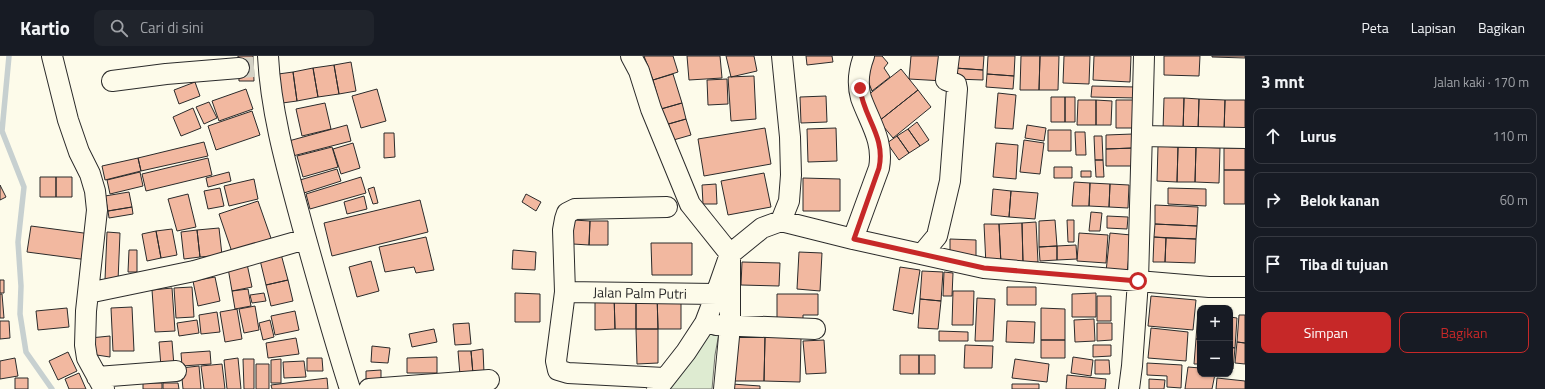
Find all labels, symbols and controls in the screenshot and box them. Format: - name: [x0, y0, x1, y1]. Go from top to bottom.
- search box: [94, 10, 374, 46]
- text: Kartio: [20, 13, 70, 42]
- text: Cari di sini: [140, 16, 203, 39]
- icon: search: [108, 17, 130, 39]
- text: Peta: [1361, 17, 1389, 38]
- text: Lapisan: [1411, 17, 1456, 38]
- text: Bagikan: [1478, 17, 1525, 38]
- text: 3 mnt: [1261, 69, 1304, 95]
- text: Jalan kaki · 170 m: [1433, 72, 1529, 92]
- route end: [851, 79, 869, 97]
- icon: ahead: [1262, 125, 1284, 147]
- text: Lurus: [1300, 125, 1336, 148]
- text: 110 m: [1492, 126, 1528, 146]
- icon: right: [1262, 189, 1284, 211]
- text: Belok kanan: [1300, 189, 1380, 212]
- text: 60 m: [1500, 190, 1528, 210]
- icon: arrive: [1262, 253, 1284, 275]
- text: Tiba di tujuan: [1300, 253, 1388, 276]
- route start: [1129, 272, 1147, 290]
- street label: Jalan Palm Putri: [593, 281, 687, 304]
- map controls: [1197, 305, 1233, 377]
- button: +: [1197, 305, 1233, 341]
- button: Simpan: [1261, 312, 1391, 353]
- button: Bagikan: [1399, 312, 1529, 353]
- button: −: [1197, 341, 1233, 377]

